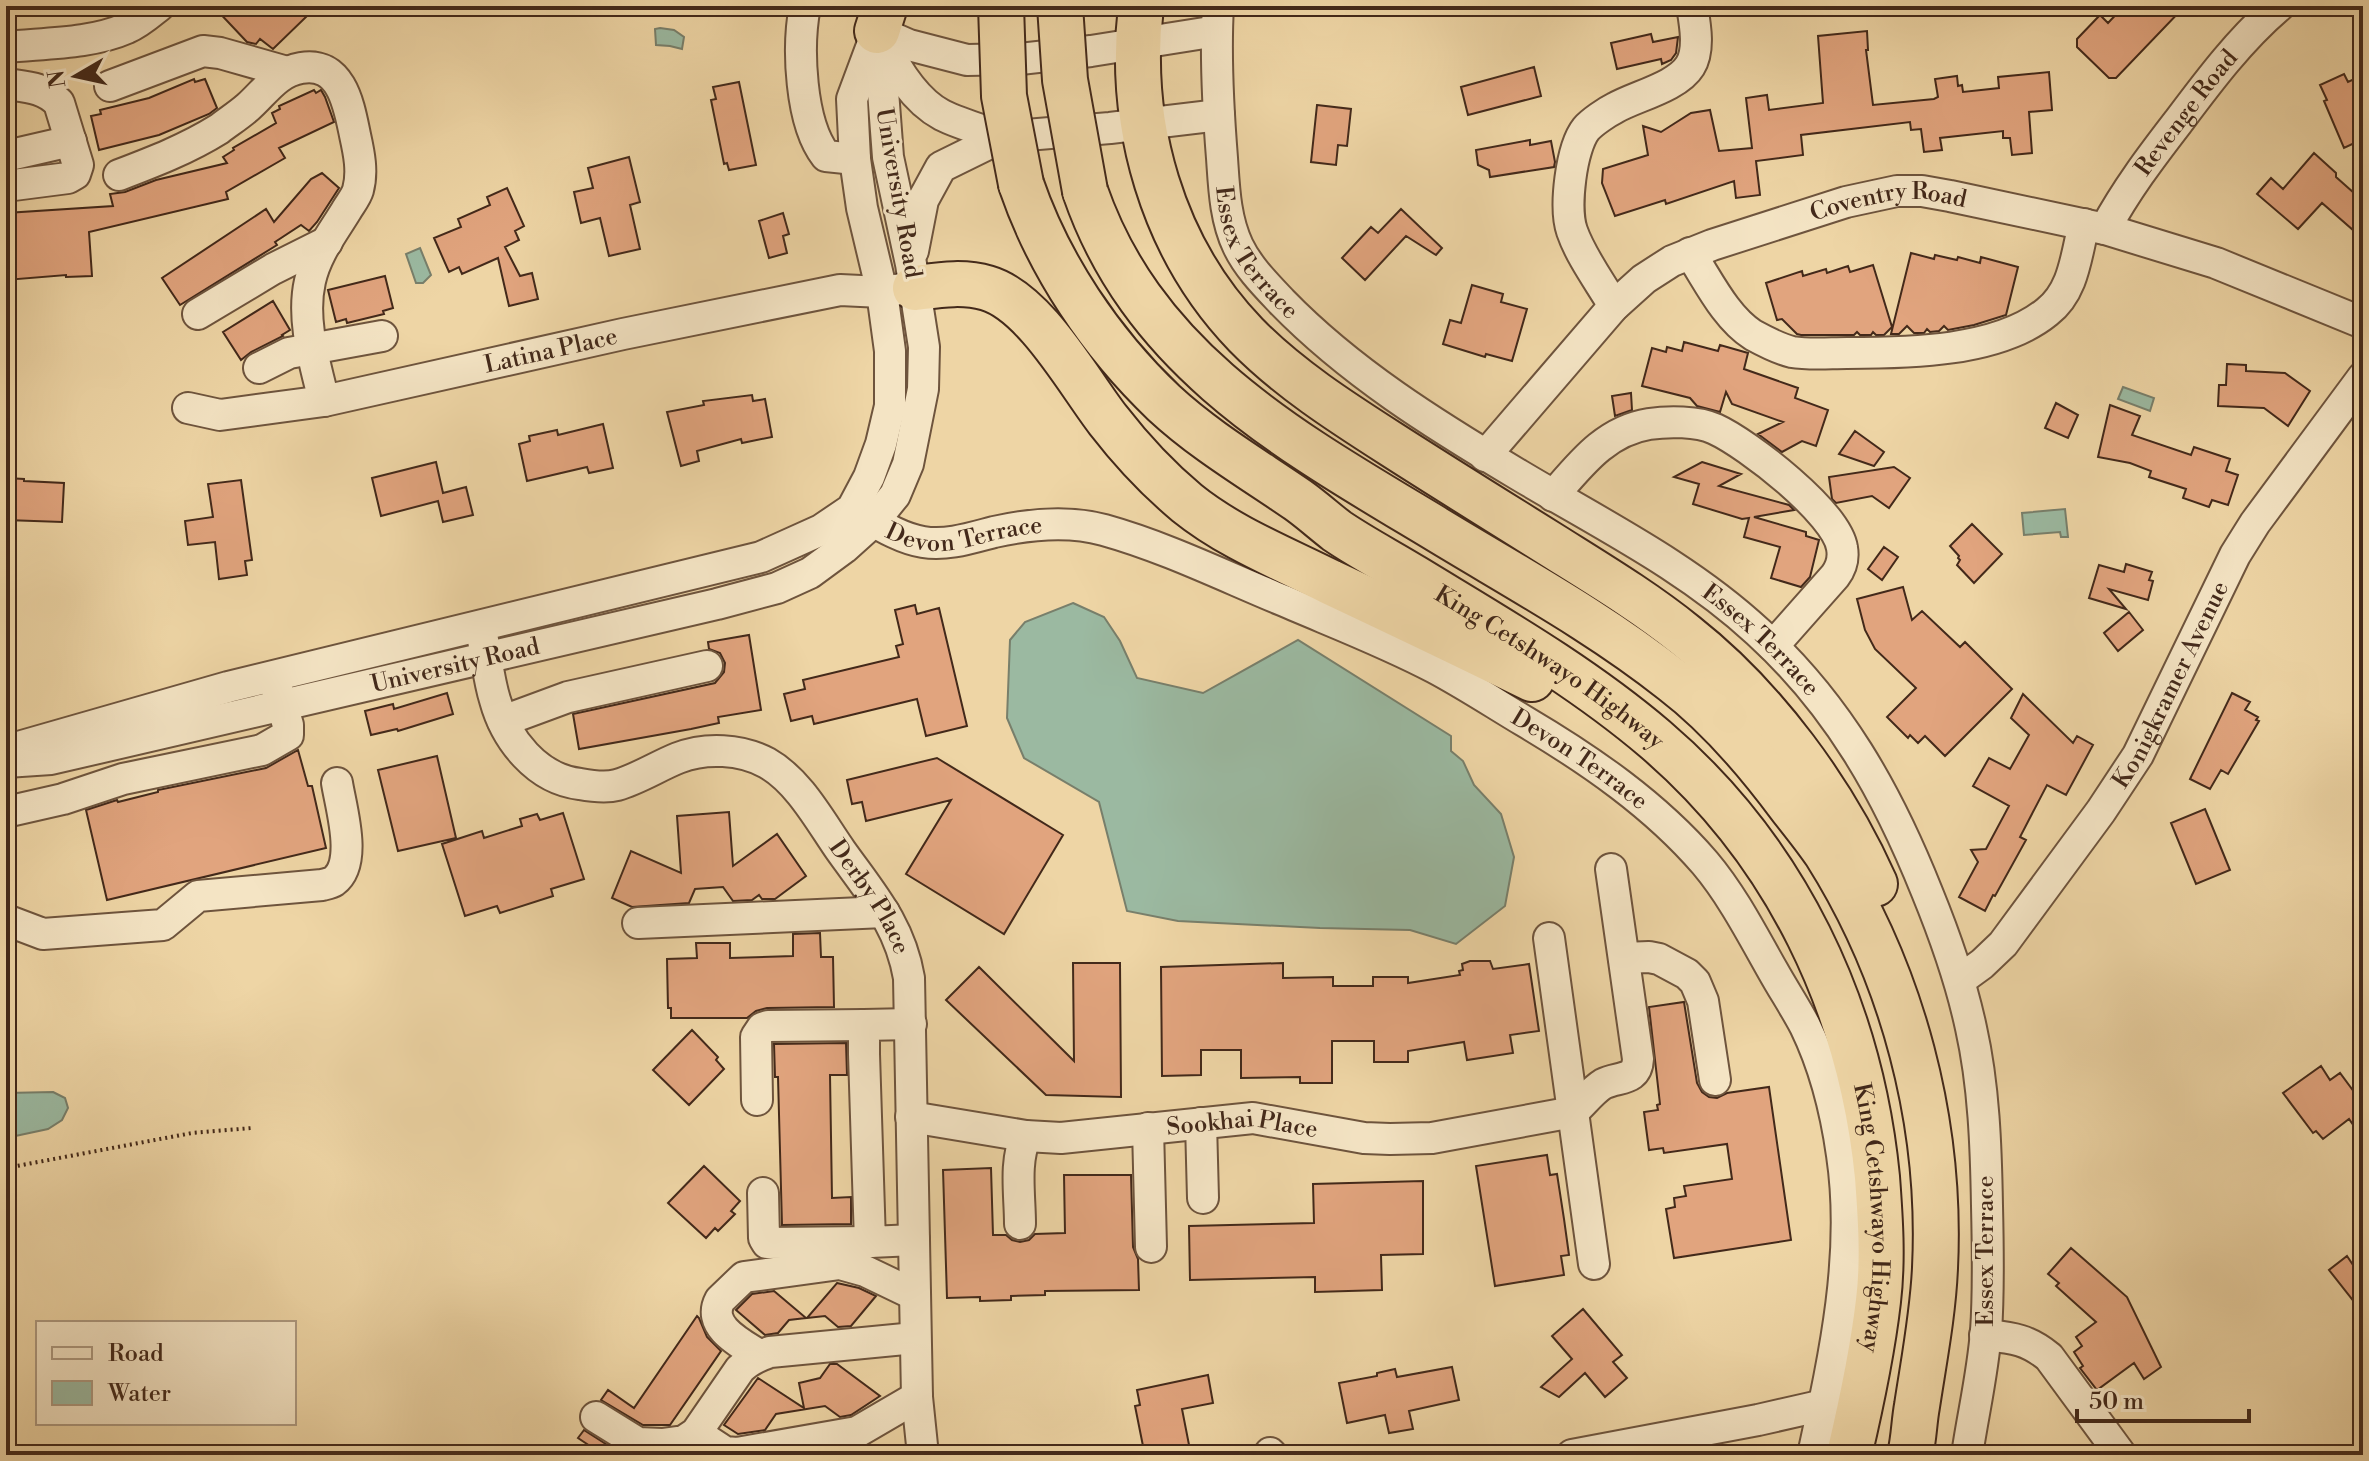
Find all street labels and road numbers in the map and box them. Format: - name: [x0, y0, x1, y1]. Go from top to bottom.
- street label: Revenge Road: [2129, 43, 2245, 182]
- street label: University Road: [868, 106, 928, 281]
- street label: Coventry Road: [1806, 177, 1970, 229]
- street label: Essex Terrace: [1208, 185, 1304, 326]
- street label: Latina Place: [481, 322, 620, 381]
- street label: Devon Terrace: [880, 511, 1044, 559]
- street label: Konigkramer Avenue: [2106, 577, 2236, 794]
- street label: Essex Terrace: [1696, 578, 1826, 703]
- street label: King Cetshwayo Highway: [1429, 579, 1670, 756]
- street label: University Road: [368, 632, 543, 700]
- street label: Devon Terrace: [1505, 703, 1654, 817]
- street label: Derby Place: [822, 834, 916, 958]
- street label: King Cetshwayo Highway: [1846, 1080, 1895, 1355]
- street label: Sookhai Place: [1165, 1104, 1320, 1145]
- street label: Essex Terrace: [1971, 1175, 2001, 1327]

